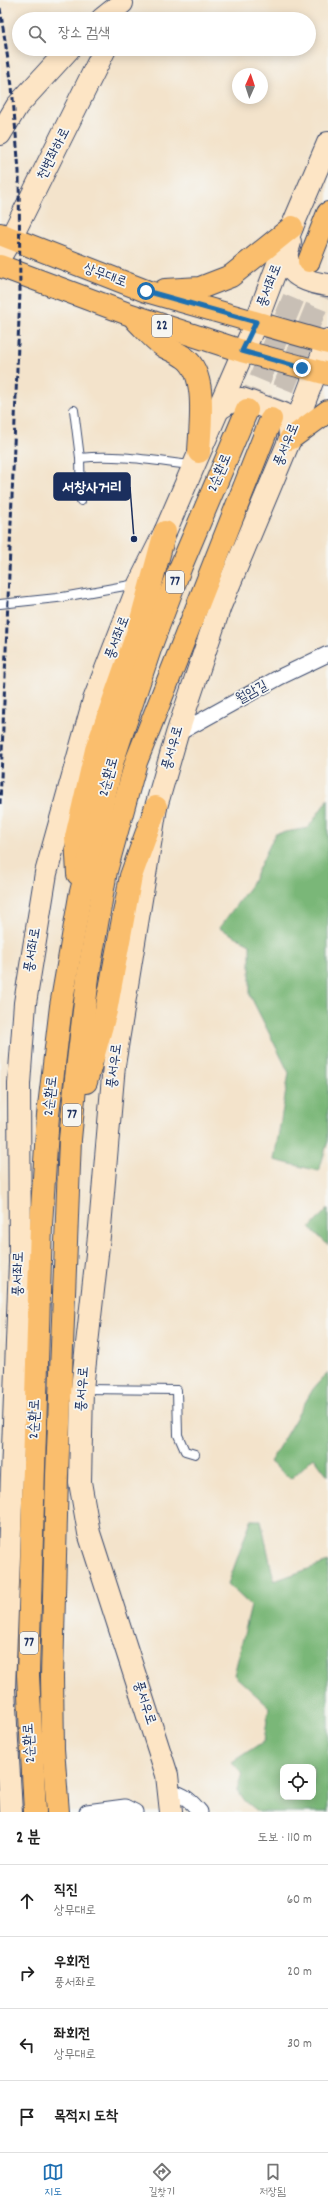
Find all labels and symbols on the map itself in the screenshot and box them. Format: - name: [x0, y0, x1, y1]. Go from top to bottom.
- north arrow: [232, 68, 268, 104]
- street label: 천변좌하로: [32, 124, 76, 184]
- street label: 상무대로: [80, 259, 130, 293]
- street label: 풍서좌로: [253, 261, 287, 311]
- route start: [137, 282, 155, 300]
- road number: 22: [152, 315, 172, 337]
- route end: [293, 359, 311, 377]
- street label: 풍서우로: [269, 420, 305, 470]
- street label: 2순환로: [203, 451, 237, 495]
- callout: 서창사거리: [54, 473, 130, 500]
- text: 서창사거리: [62, 478, 122, 500]
- road number: 77: [166, 571, 184, 593]
- street label: 풍서좌로: [101, 613, 135, 663]
- street label: 월암길: [232, 676, 272, 710]
- street label: 풍서우로: [157, 724, 189, 772]
- street label: 2순환로: [94, 755, 124, 799]
- street label: 풍서좌로: [20, 926, 46, 974]
- street label: 풍서우로: [102, 1042, 128, 1090]
- street label: 2순환로: [39, 1075, 63, 1117]
- road number: 77: [63, 1104, 81, 1126]
- street label: 풍서좌로: [9, 1251, 29, 1297]
- street label: 풍서우로: [71, 1366, 95, 1412]
- street label: 2순환로: [24, 1399, 46, 1439]
- road number: 77: [20, 1632, 38, 1654]
- street label: 풍서우로: [128, 1678, 160, 1728]
- street label: 2순환로: [19, 1723, 41, 1763]

